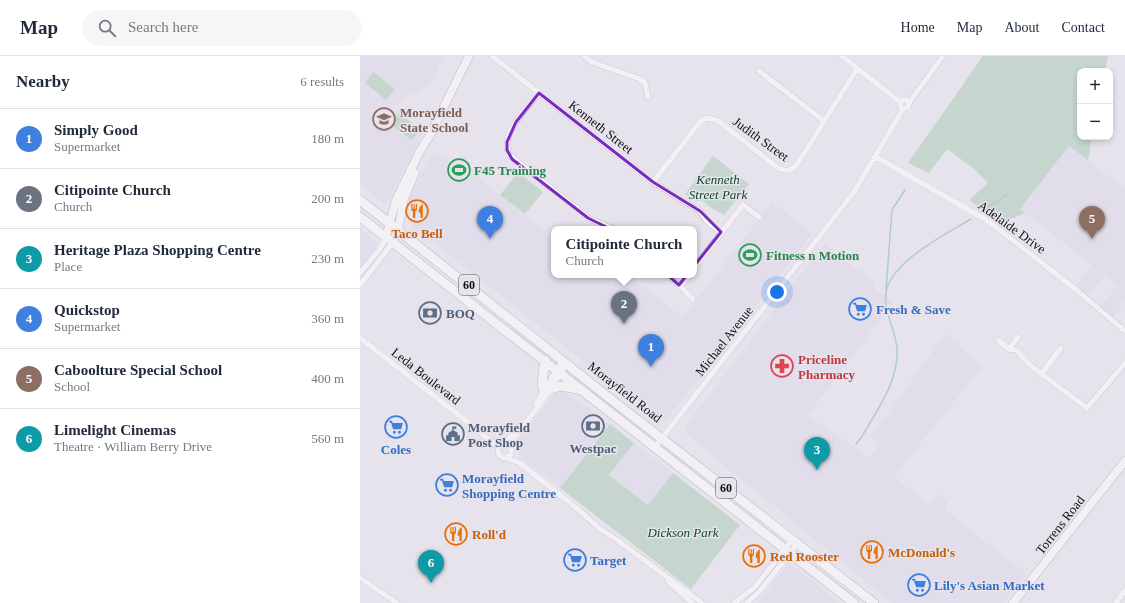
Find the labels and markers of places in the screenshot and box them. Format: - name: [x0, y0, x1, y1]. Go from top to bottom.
- place label: Morayfield State School: [400, 105, 469, 135]
- school or university icon: Morayfield State School: [371, 106, 397, 132]
- sports icon: F45 Training: [446, 157, 472, 183]
- place label: F45 Training: [474, 163, 547, 178]
- restaurant icon: Taco Bell: [404, 198, 430, 224]
- pin: 4: [477, 206, 503, 239]
- pin: 5: [1079, 206, 1105, 239]
- place label: Taco Bell: [391, 226, 443, 241]
- sports icon: Fitness n Motion: [737, 242, 763, 268]
- place label: Fitness n Motion: [766, 248, 860, 263]
- pin: 2: [611, 291, 637, 324]
- supermarket icon: Fresh & Save: [847, 296, 873, 322]
- bank icon: BOQ: [417, 300, 443, 326]
- place label: Fresh & Save: [876, 302, 951, 317]
- place label: BOQ: [446, 306, 475, 321]
- pin: 1: [638, 334, 664, 367]
- place label: Priceline Pharmacy: [798, 352, 856, 382]
- pharmacy icon: Priceline Pharmacy: [769, 353, 795, 379]
- bank icon: Westpac: [580, 413, 606, 439]
- supermarket icon: Coles: [383, 414, 409, 440]
- place label: Morayfield Post Shop: [468, 420, 531, 450]
- public building icon: Morayfield Post Shop: [440, 421, 466, 447]
- pin: 3: [804, 437, 830, 470]
- place label: Westpac: [570, 441, 617, 456]
- place label: Coles: [381, 442, 411, 457]
- place label: Morayfield Shopping Centre: [462, 471, 556, 501]
- supermarket icon: Morayfield Shopping Centre: [434, 472, 460, 498]
- restaurant icon: Roll'd: [443, 521, 469, 547]
- place label: Roll'd: [472, 527, 507, 542]
- restaurant icon: McDonald's: [859, 539, 885, 565]
- restaurant icon: Red Rooster: [741, 543, 767, 569]
- place label: McDonald's: [888, 545, 955, 560]
- supermarket icon: Target: [562, 547, 588, 573]
- place label: Red Rooster: [770, 549, 839, 564]
- pin: 6: [418, 550, 444, 583]
- place label: Target: [590, 553, 627, 568]
- supermarket icon: Lily's Asian Market: [906, 572, 932, 598]
- place label: Lily's Asian Market: [934, 578, 1045, 593]

